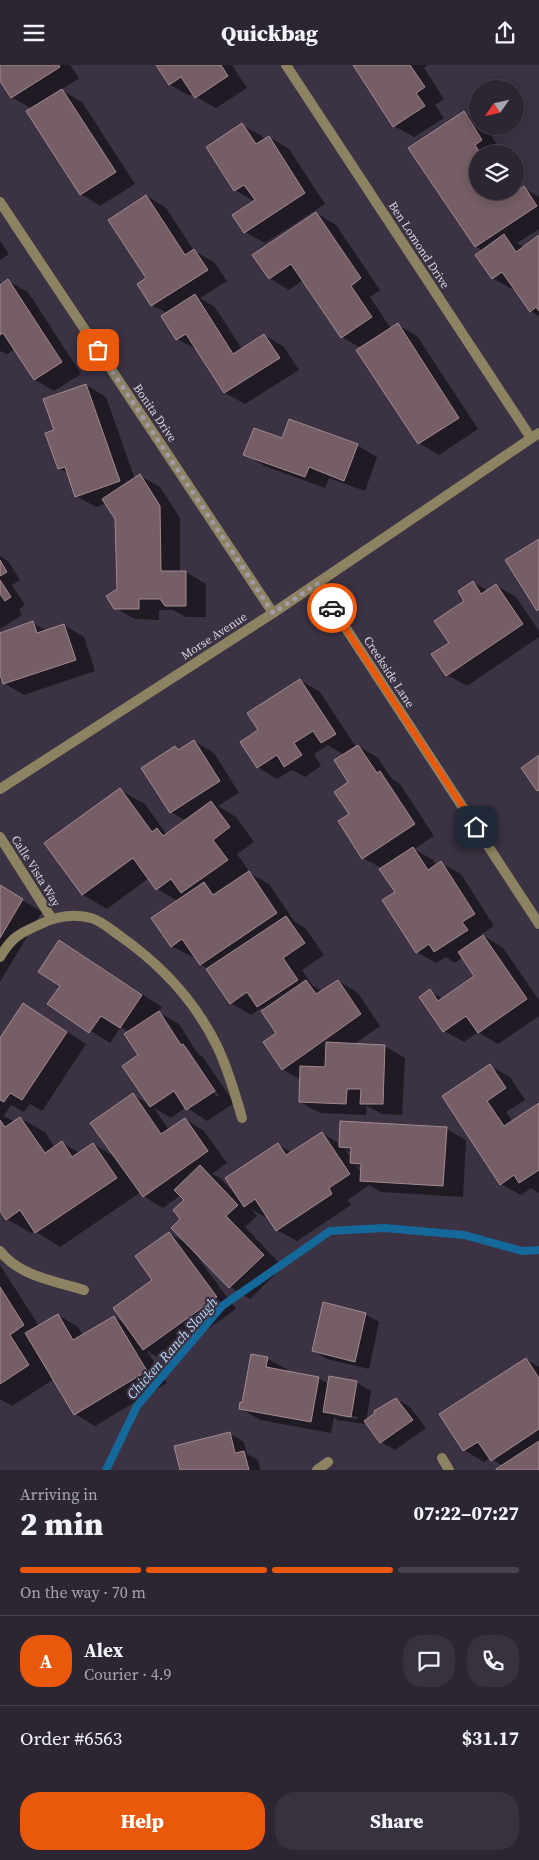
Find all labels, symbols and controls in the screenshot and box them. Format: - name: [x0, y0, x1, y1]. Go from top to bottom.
- text: Quickbag: [221, 18, 318, 48]
- icon: menu: [20, 19, 48, 47]
- icon: share: [491, 19, 519, 47]
- north arrow: [469, 80, 524, 135]
- map controls: [469, 80, 524, 200]
- button: layers: [469, 145, 524, 200]
- street label: Ben Lomond Drive: [385, 198, 453, 292]
- pin: [77, 329, 119, 371]
- icon: bag: [84, 336, 112, 364]
- street label: Bonita Drive: [130, 381, 180, 445]
- courier: [307, 583, 357, 633]
- icon: car: [318, 594, 346, 622]
- street label: Morse Avenue: [178, 609, 250, 663]
- street label: Creekside Lane: [360, 633, 418, 711]
- pin: [455, 806, 497, 848]
- icon: home: [462, 813, 490, 841]
- street label: Calle Vista Way: [8, 832, 65, 910]
- water label: Chicken Ranch Slough: [122, 1292, 222, 1403]
- text: Arriving in: [20, 1483, 98, 1505]
- text: 07:22–07:27: [414, 1500, 519, 1526]
- text: 2 min: [20, 1502, 103, 1546]
- text: On the way · 70 m: [20, 1581, 146, 1603]
- button: chat: [403, 1635, 455, 1687]
- button: phone: [467, 1635, 519, 1687]
- text: Alex: [84, 1637, 123, 1663]
- text: A: [40, 1648, 52, 1674]
- text: Courier · 4.9: [84, 1663, 172, 1685]
- text: Order #6563: [20, 1725, 122, 1751]
- text: $31.17: [462, 1725, 519, 1751]
- button: Help: [20, 1792, 265, 1850]
- button: Share: [275, 1792, 519, 1850]

